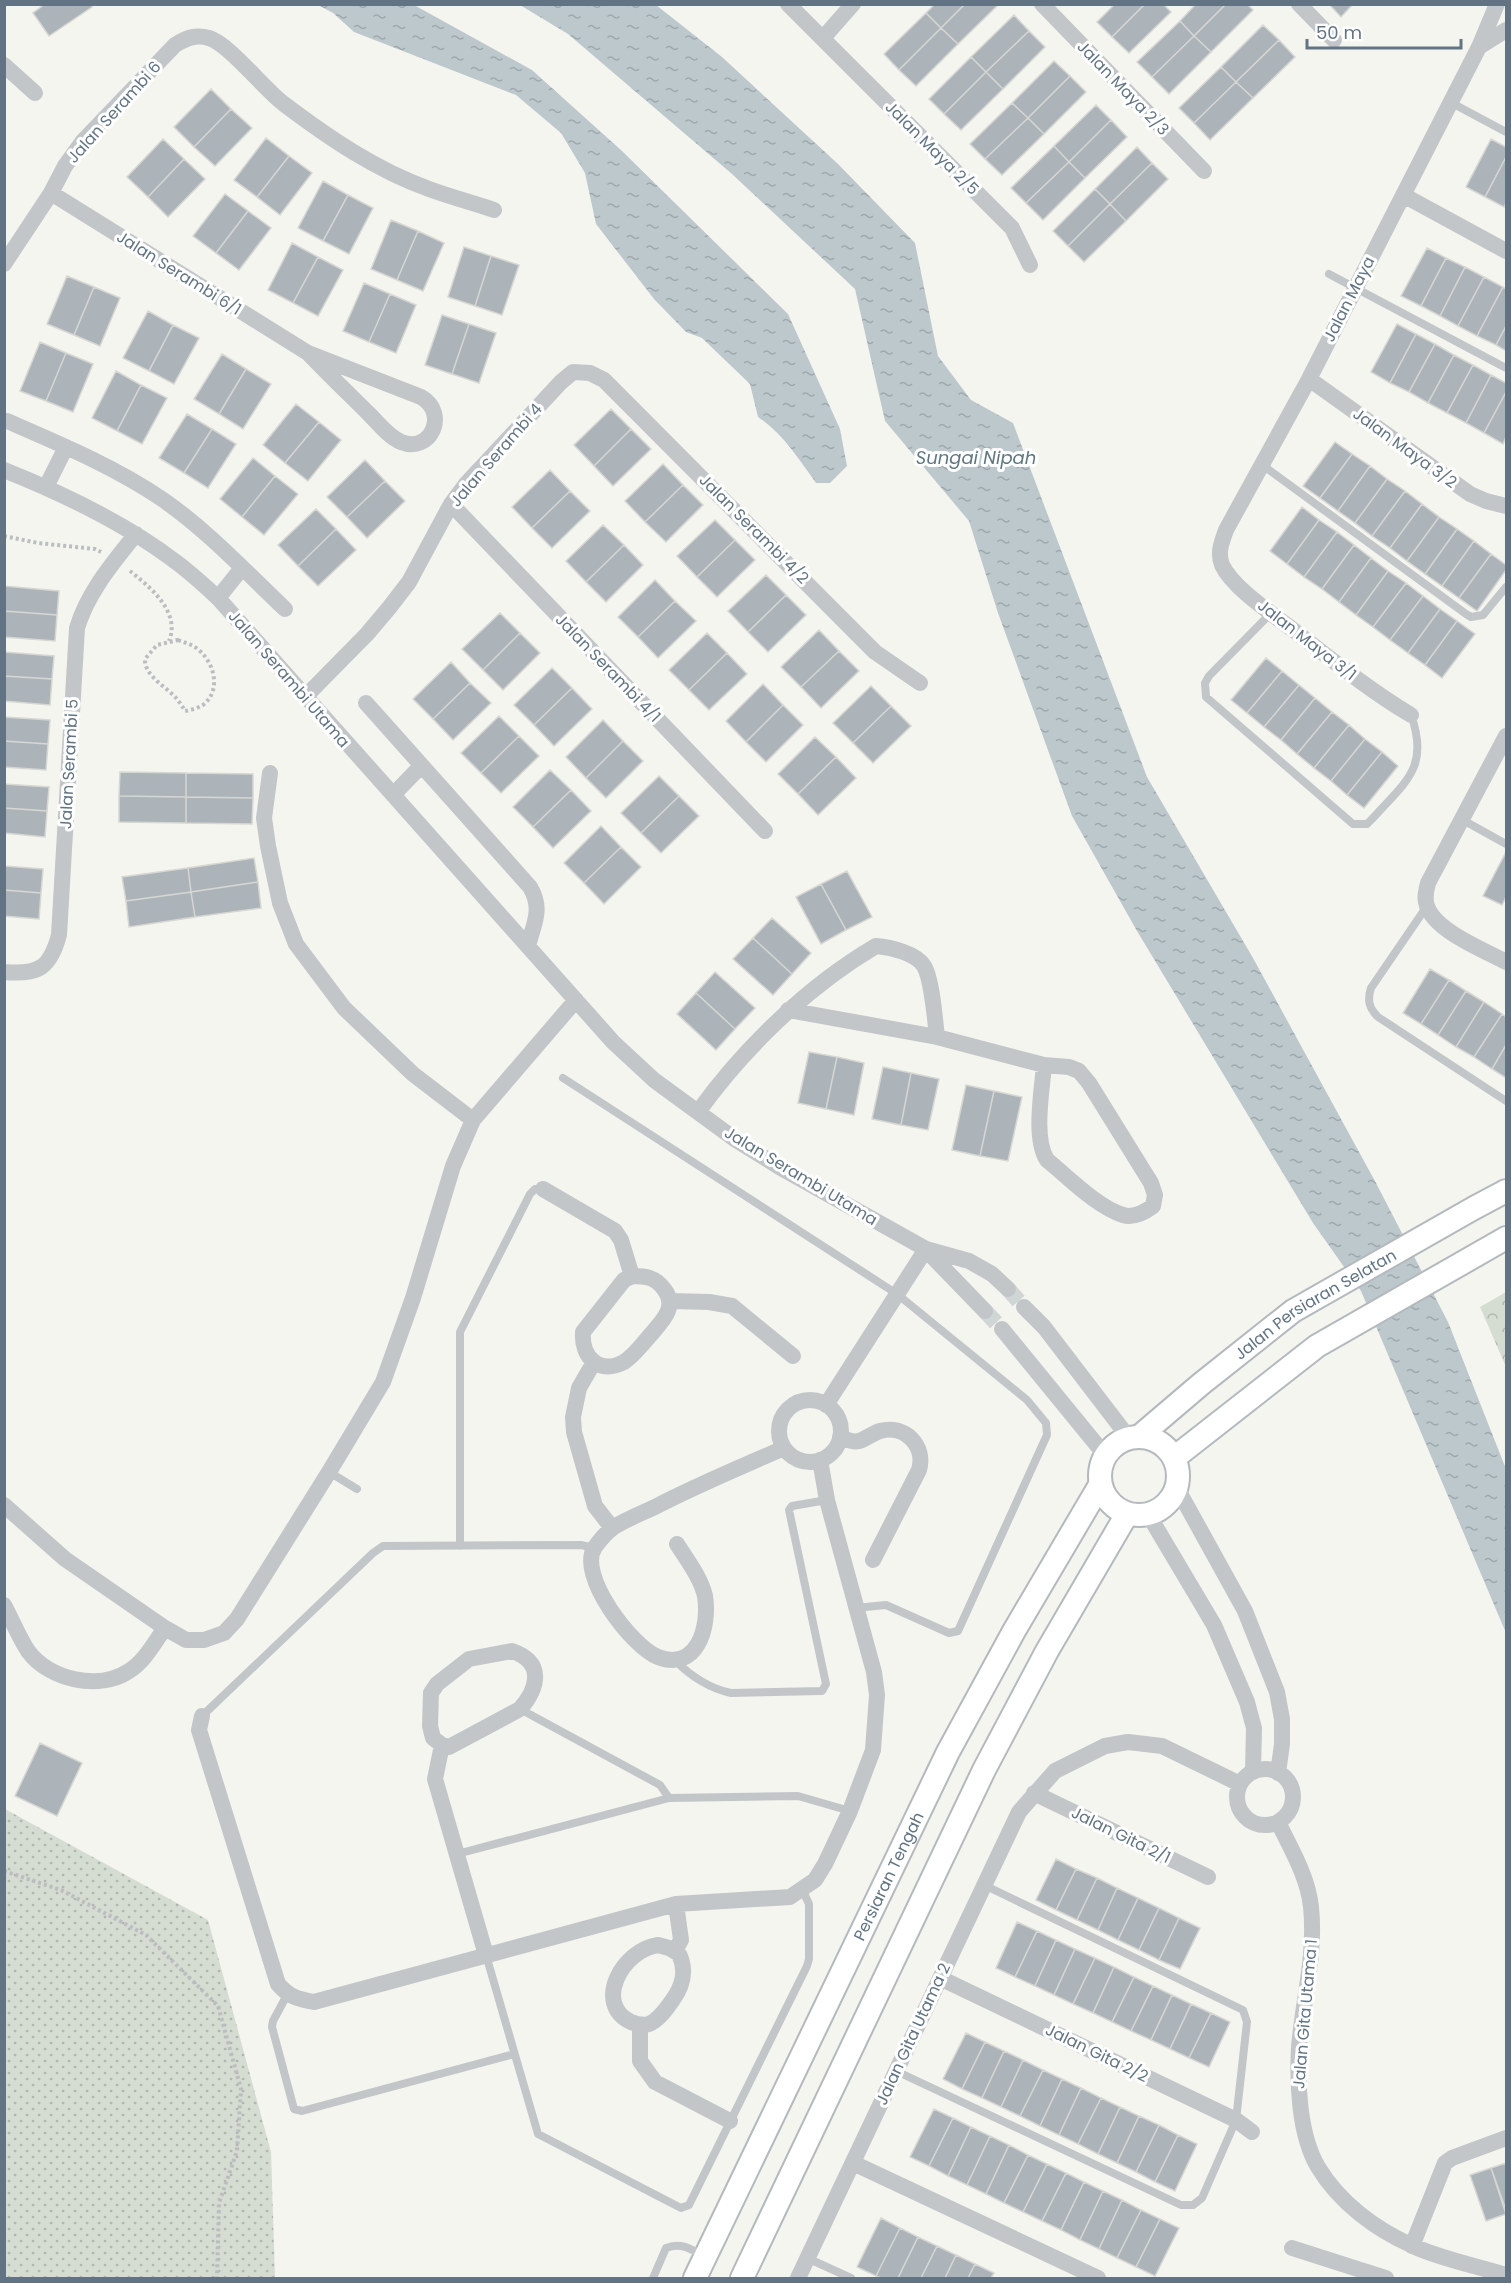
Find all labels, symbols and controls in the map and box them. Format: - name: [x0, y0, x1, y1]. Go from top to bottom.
- scale bar: [1307, 12, 1462, 50]
- text: 50 m: [1316, 20, 1362, 45]
- street label: Jalan Maya 2/3: [1072, 36, 1174, 140]
- street label: Jalan Serambi 6: [62, 56, 166, 168]
- street label: Jalan Maya 2/5: [880, 96, 984, 200]
- street label: Jalan Serambi 6/1: [112, 225, 246, 321]
- street label: Jalan Maya: [1318, 252, 1380, 346]
- street label: Jalan Serambi 4: [445, 398, 547, 512]
- street label: Jalan Maya 3/2: [1348, 402, 1462, 494]
- water label: Sungai Nipah: [916, 445, 1036, 470]
- street label: Jalan Serambi 4/2: [694, 469, 814, 589]
- street label: Jalan Maya 3/1: [1253, 594, 1361, 686]
- street label: Jalan Serambi Utama: [223, 605, 355, 753]
- street label: Jalan Serambi 4/1: [550, 609, 666, 727]
- street label: Jalan Serambi 5: [54, 698, 84, 830]
- street label: Jalan Serambi Utama: [720, 1121, 882, 1231]
- street label: Jalan Persiaran Selatan: [1229, 1243, 1400, 1365]
- street label: Jalan Gita 2/1: [1068, 1801, 1174, 1869]
- street label: Persiaran Tengah: [848, 1808, 929, 1944]
- street label: Jalan Gita Utama 1: [1287, 1938, 1323, 2090]
- street label: Jalan Gita Utama 2: [870, 1959, 956, 2109]
- street label: Jalan Gita 2/2: [1042, 2018, 1152, 2088]

